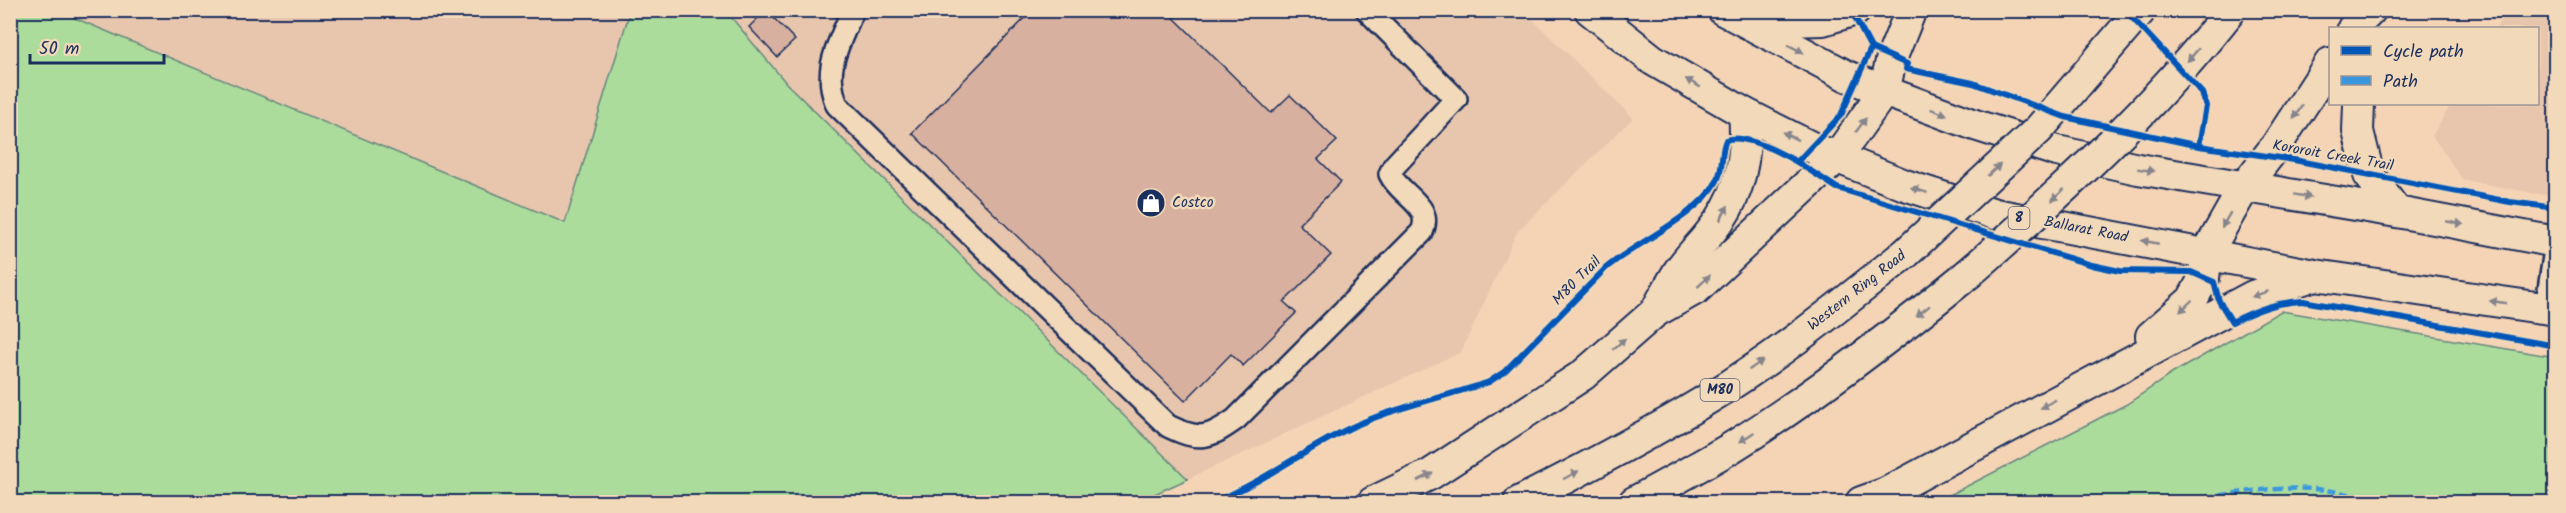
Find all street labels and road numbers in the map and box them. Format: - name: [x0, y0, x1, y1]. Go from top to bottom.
- street label: Kororoit Creek Trail: [2271, 134, 2396, 178]
- road number: 8: [2008, 207, 2030, 229]
- street label: Ballarat Road: [2042, 210, 2130, 250]
- street label: Western Ring Road: [1802, 244, 1912, 337]
- street label: M80 Trail: [1547, 250, 1608, 311]
- road number: M80: [1700, 379, 1740, 401]

